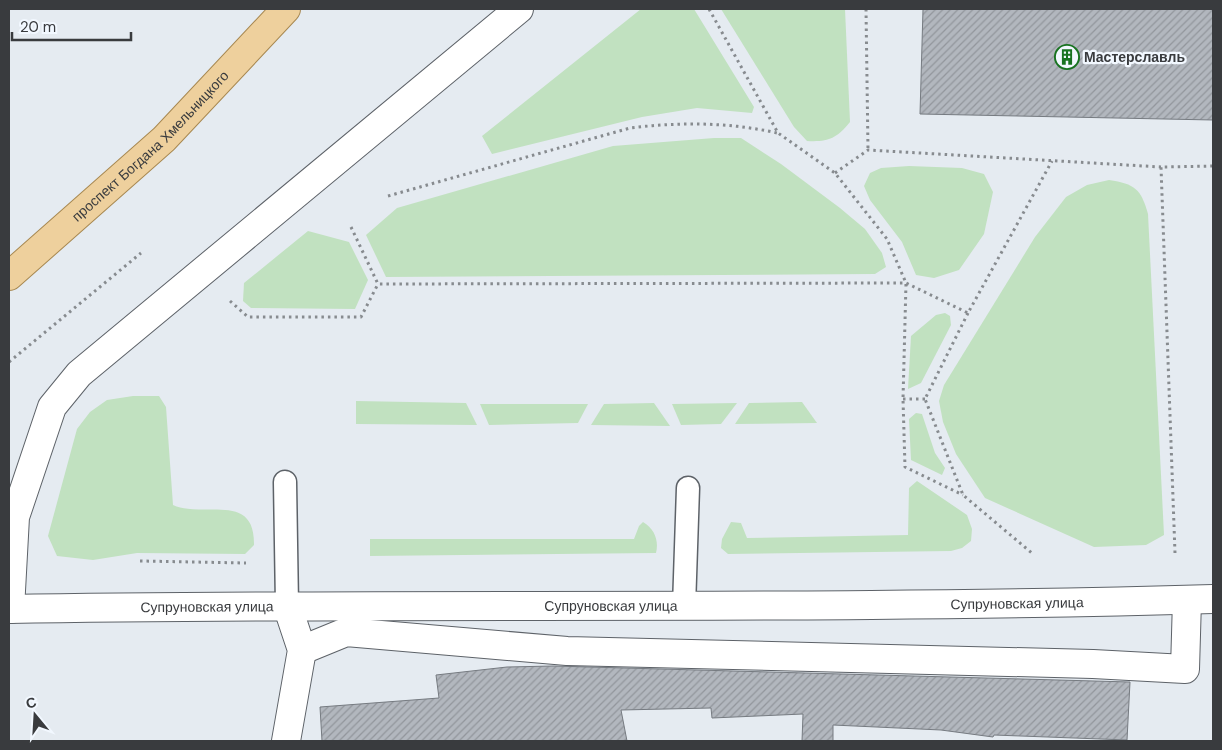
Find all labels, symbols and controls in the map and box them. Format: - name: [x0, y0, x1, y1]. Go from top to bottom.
- scale bar: [12, 10, 131, 42]
- text: 20 m: [20, 17, 56, 37]
- building icon: Мастерславль: [1054, 44, 1080, 70]
- place label: Мастерславль: [1084, 48, 1185, 66]
- street label: проспект Богдана Хмельницкого: [68, 67, 233, 225]
- street label: Супруновская улица: [950, 593, 1084, 613]
- street label: Супруновская улица: [140, 597, 274, 616]
- street label: Супруновская улица: [544, 597, 678, 615]
- north arrow: [10, 690, 60, 740]
- text: С: [23, 693, 39, 713]

